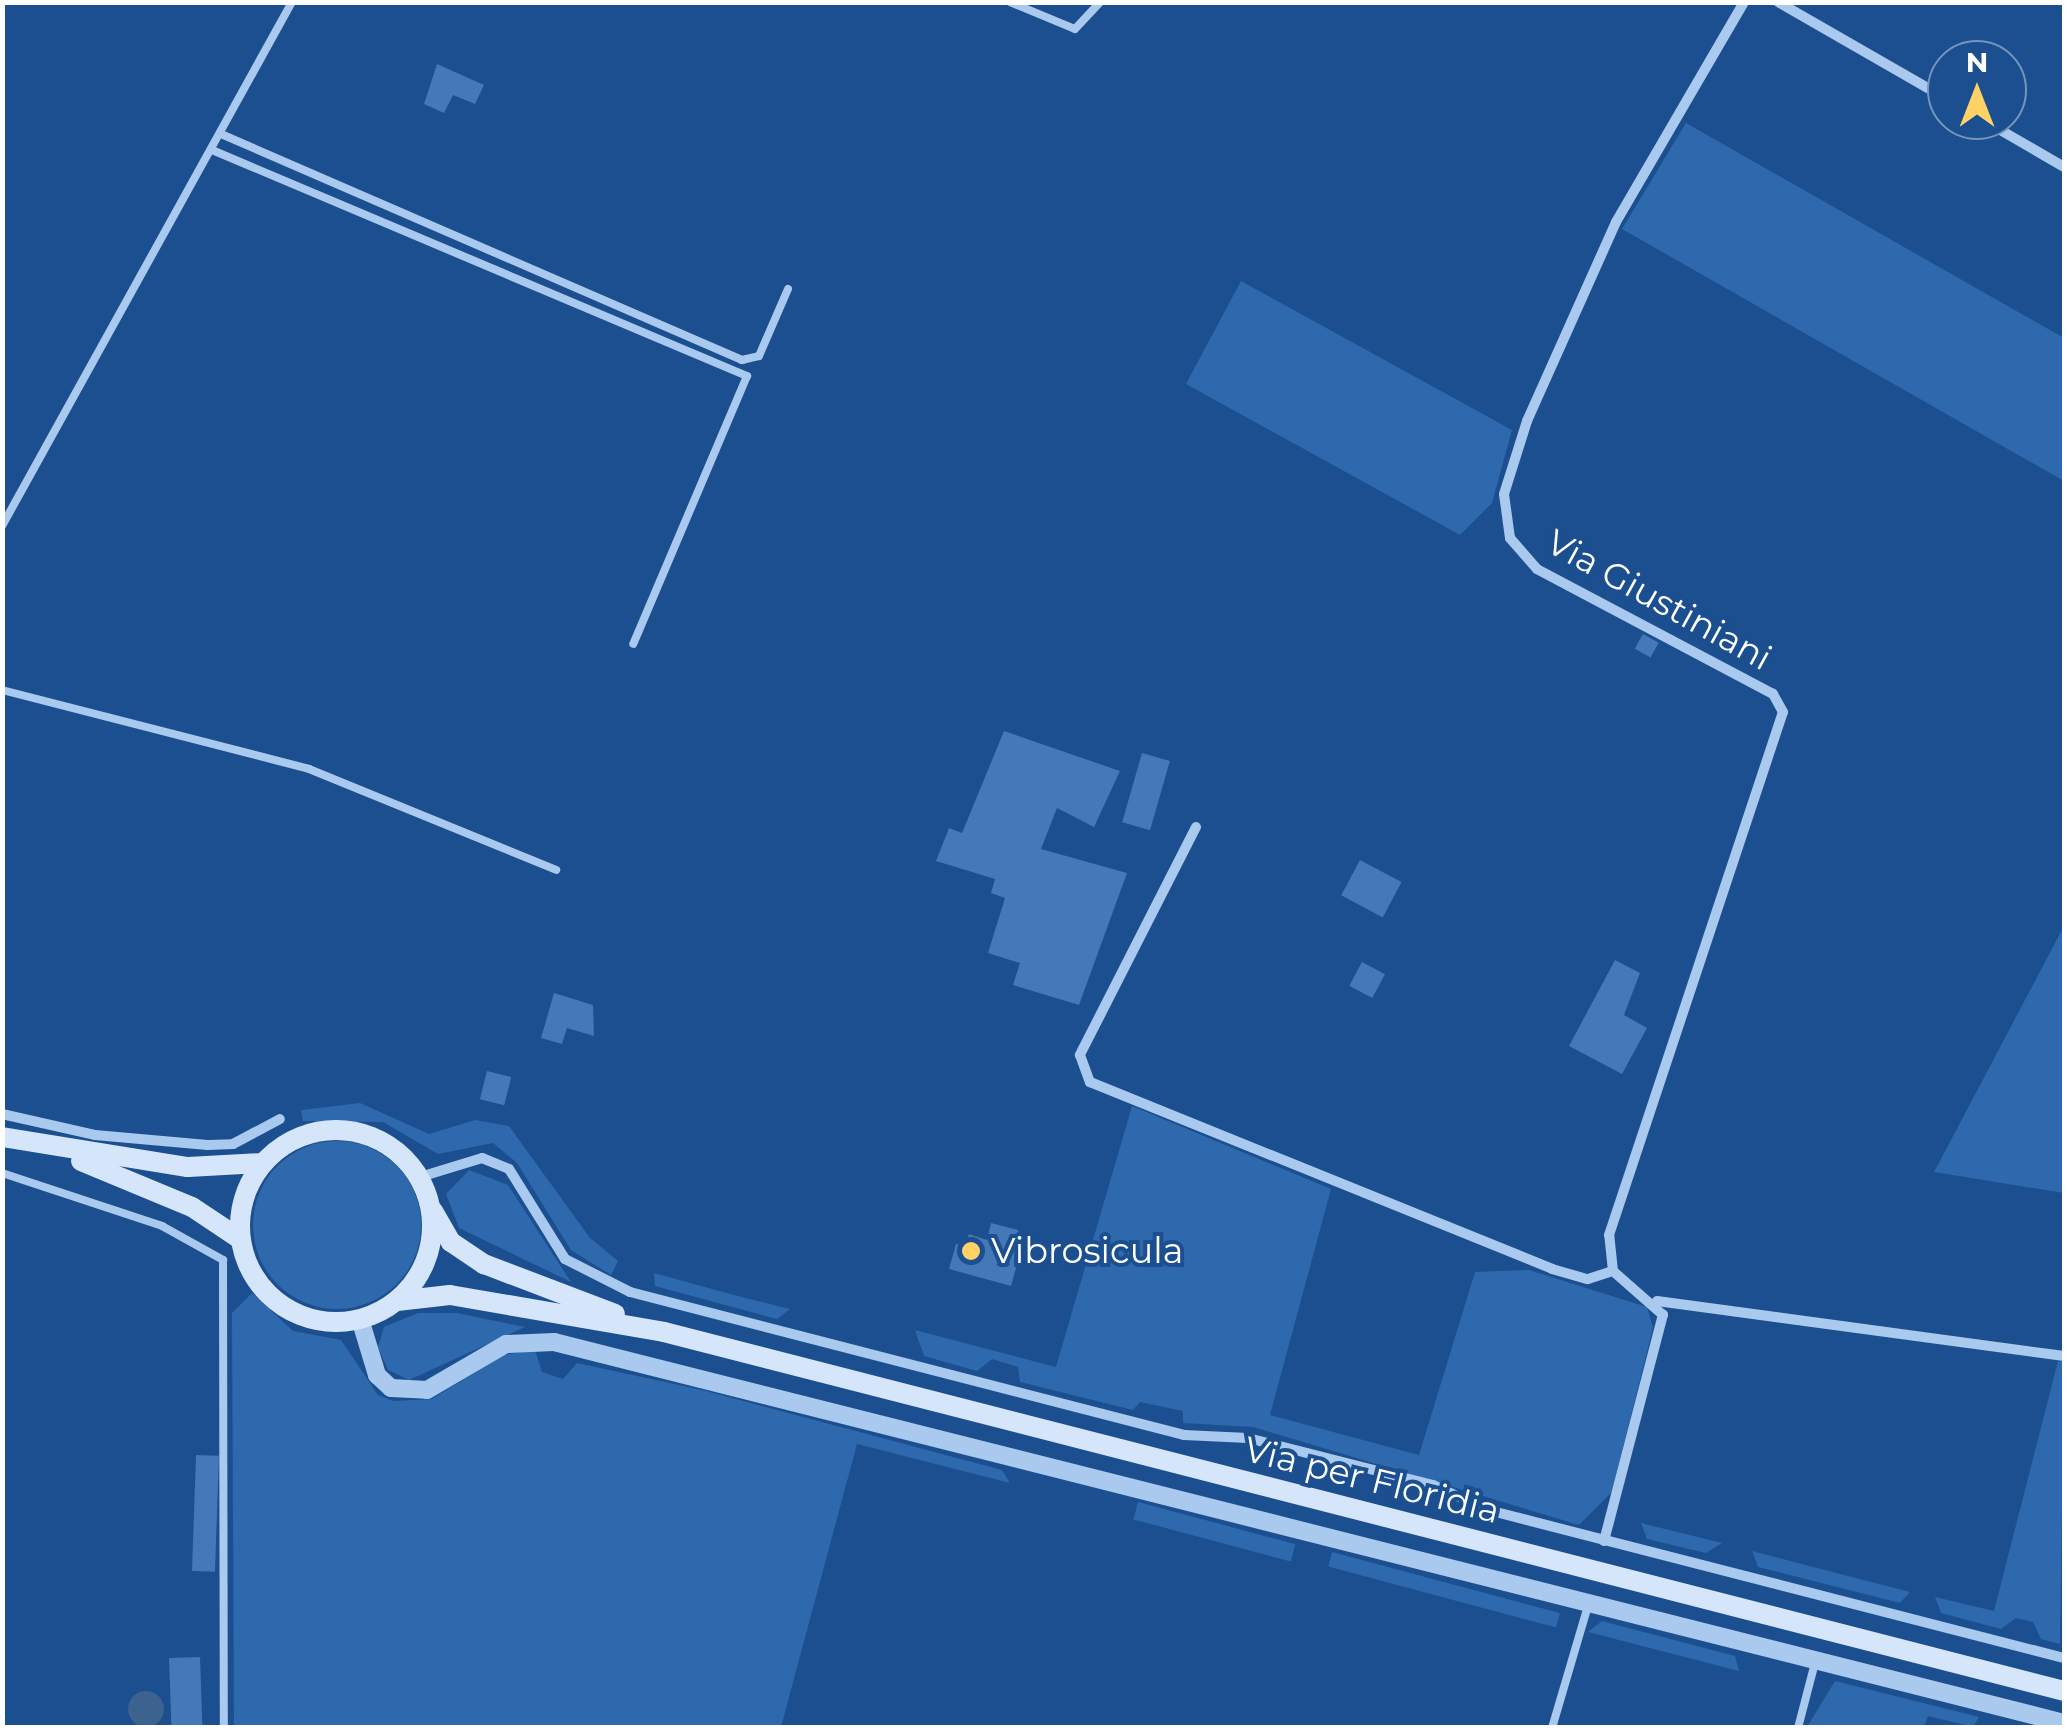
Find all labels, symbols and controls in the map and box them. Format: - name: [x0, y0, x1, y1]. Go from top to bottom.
- north arrow: [1927, 40, 2027, 140]
- text: N: [1966, 45, 1988, 79]
- street label: Via Giustiniani: [1539, 521, 1779, 679]
- place label: Vibrosicula: [991, 1230, 1183, 1272]
- marker: Vibrosicula: [960, 1240, 982, 1262]
- street label: Via per Floridia: [1240, 1428, 1504, 1532]

